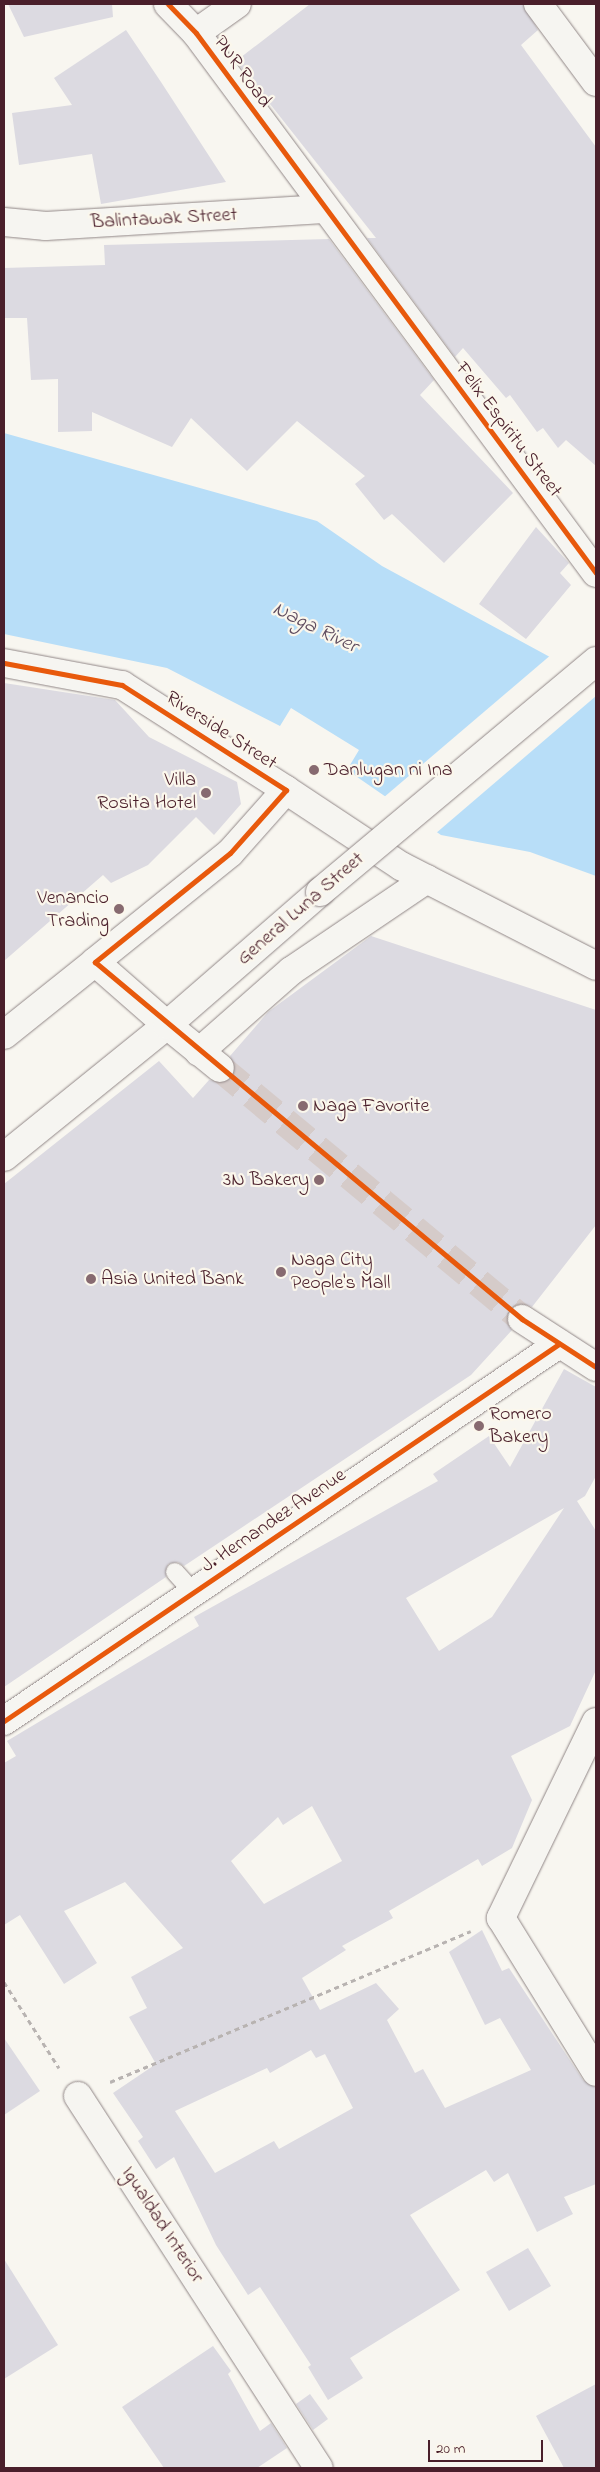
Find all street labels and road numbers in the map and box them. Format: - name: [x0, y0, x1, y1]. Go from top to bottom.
- street label: PNR Road: [208, 31, 276, 113]
- street label: Balintawak Street: [90, 203, 238, 235]
- street label: Felix Espiritu Street: [449, 358, 567, 502]
- street label: Riverside Street: [161, 686, 281, 776]
- street label: General Luna Street: [233, 847, 369, 971]
- street label: J. Hernandez Avenue: [197, 1464, 351, 1578]
- street label: Igualdad Interior: [115, 2162, 209, 2288]

